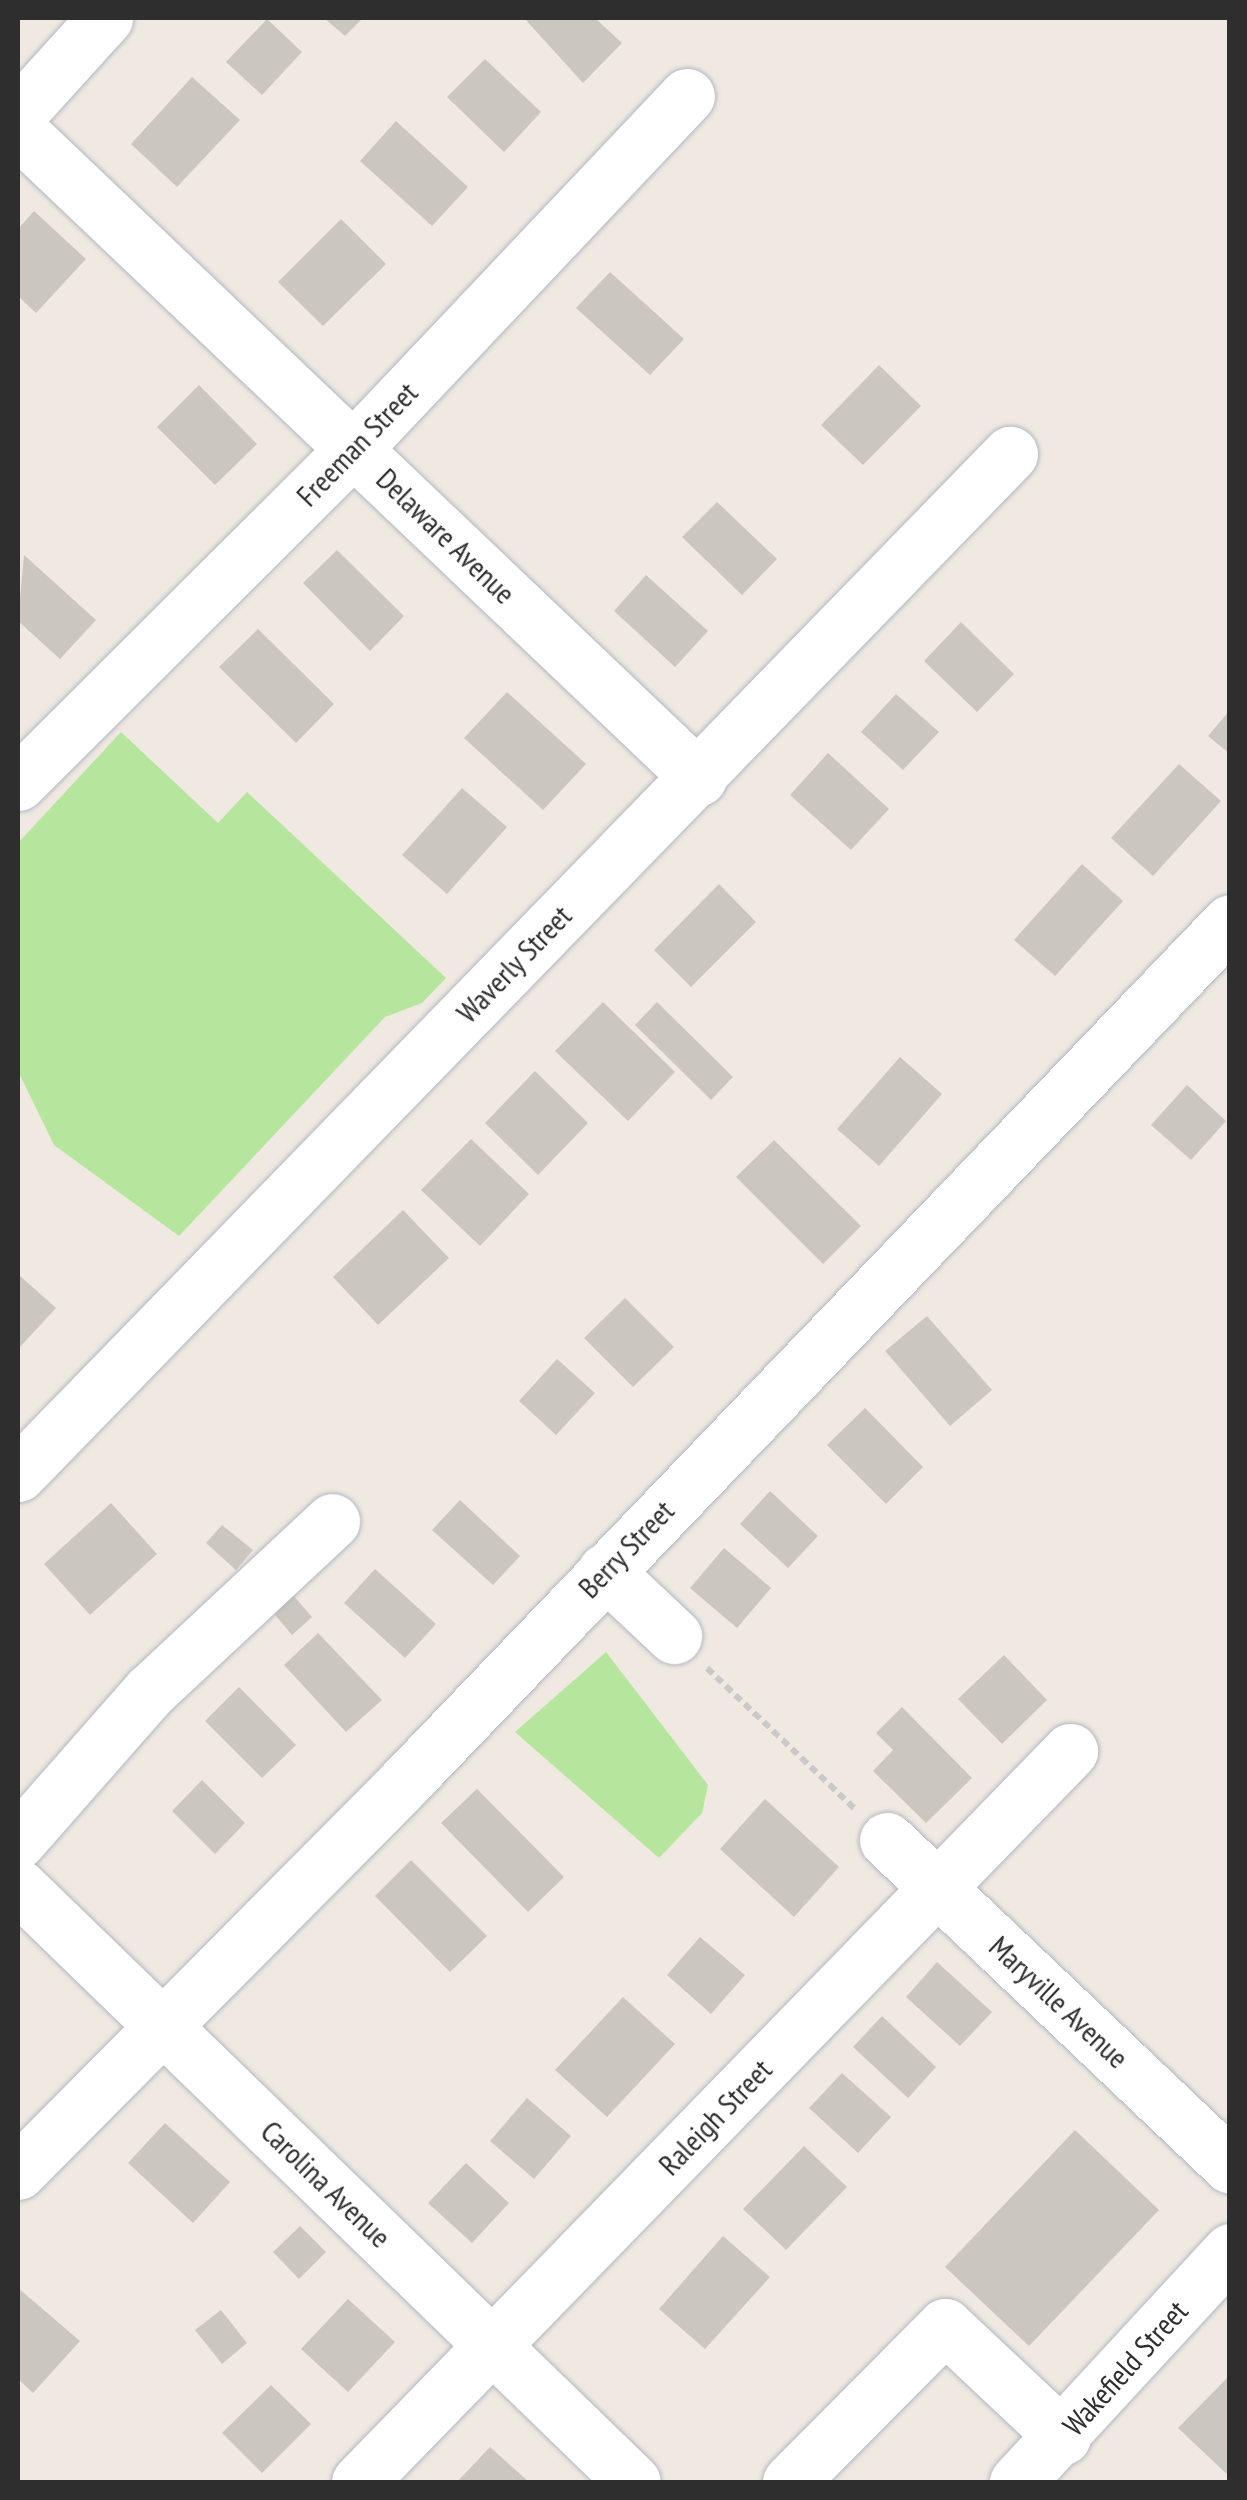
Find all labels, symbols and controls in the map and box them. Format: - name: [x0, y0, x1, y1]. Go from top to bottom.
- street label: Freeman Street: [289, 375, 425, 513]
- street label: Delaware Avenue: [369, 461, 523, 611]
- street label: Waverly Street: [449, 898, 579, 1030]
- street label: Berry Street: [570, 1492, 682, 1606]
- street label: Maryville Avenue: [982, 1928, 1136, 2076]
- street label: Raleigh Street: [651, 2052, 779, 2182]
- street label: Carolina Avenue: [253, 2113, 399, 2255]
- street label: Wakefield Street: [1055, 2293, 1195, 2443]

